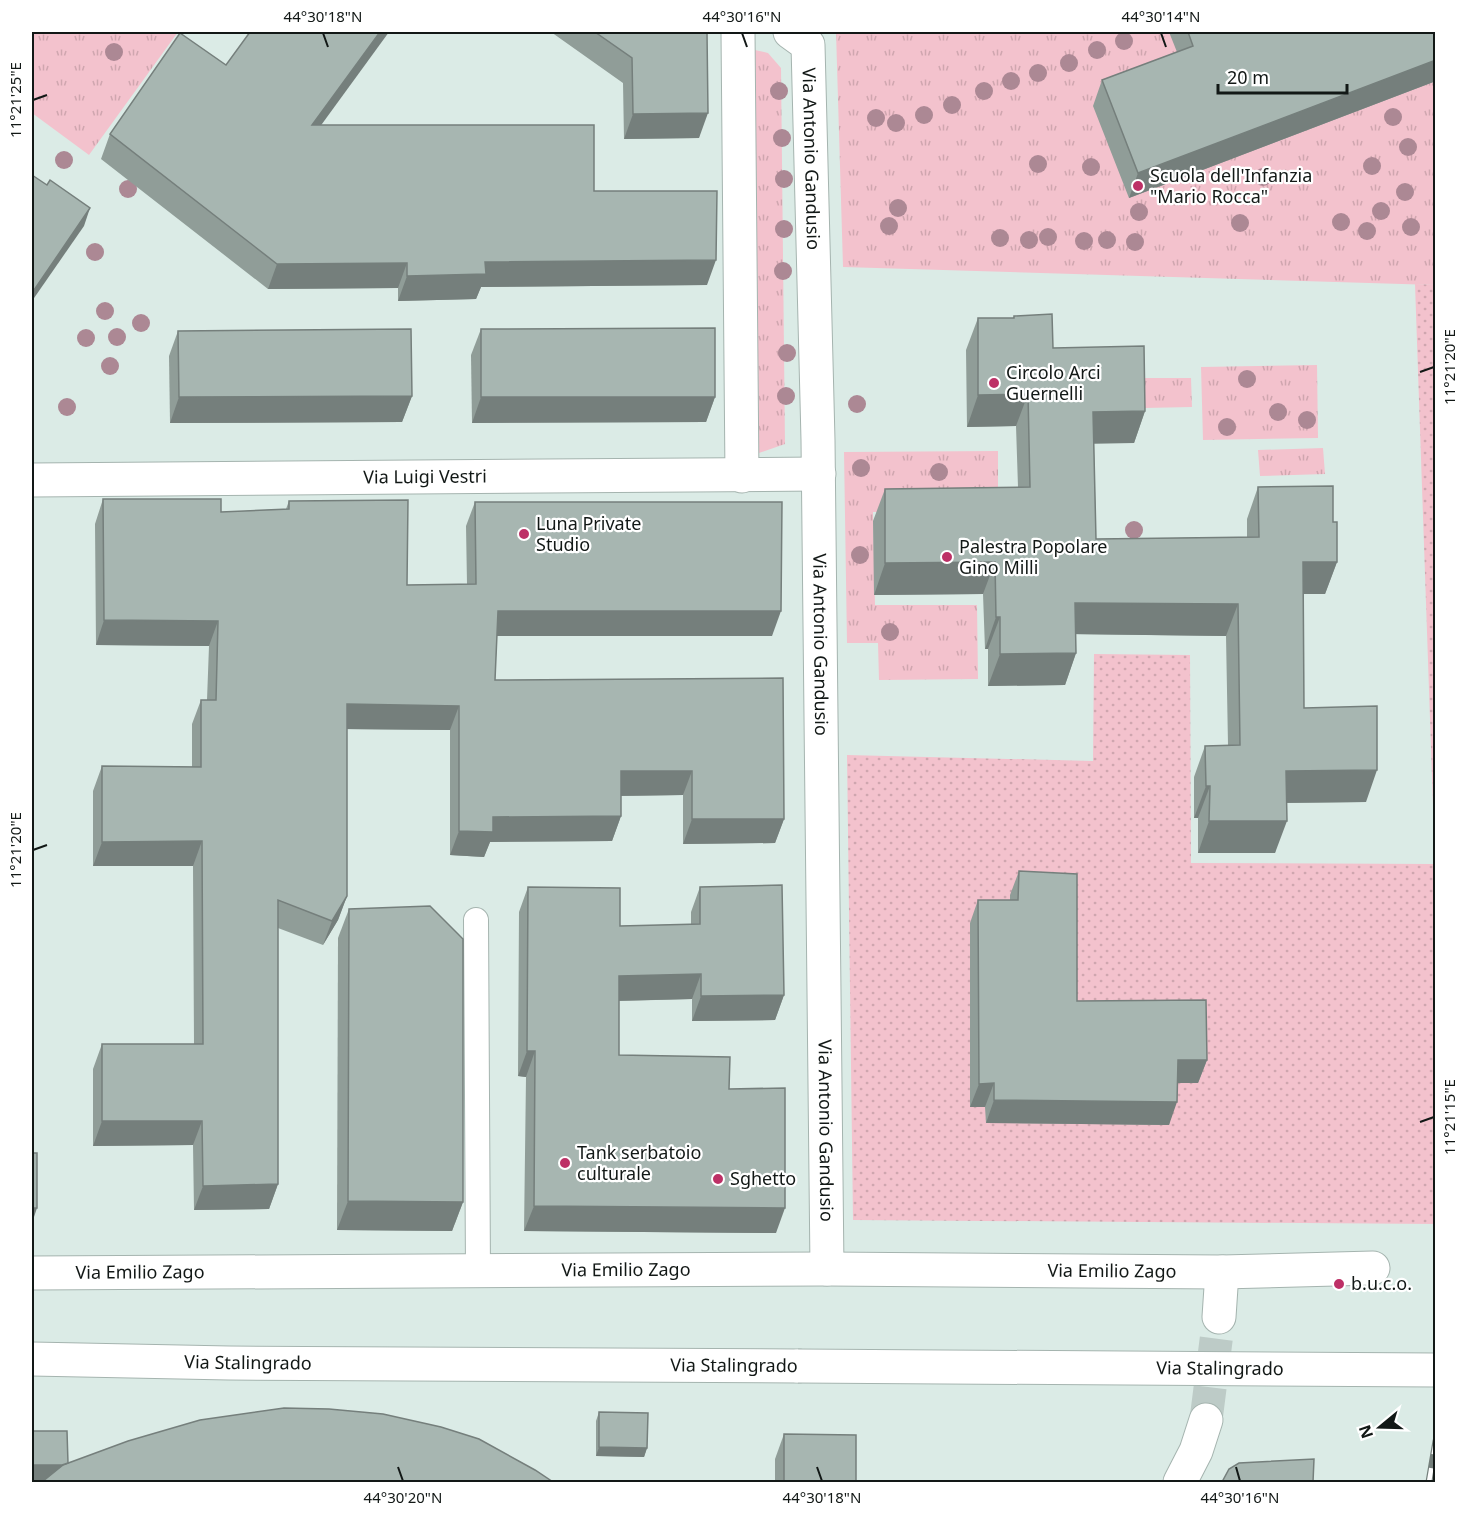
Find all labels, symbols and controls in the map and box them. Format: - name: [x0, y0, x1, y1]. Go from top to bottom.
- text: 44°30'18"N: [284, 6, 362, 26]
- text: 44°30'16"N: [703, 6, 781, 26]
- text: 44°30'14"N: [1122, 6, 1200, 26]
- scale bar: [1218, 57, 1347, 95]
- text: 11°21'25"E: [5, 62, 25, 138]
- text: 20 m: [1227, 65, 1269, 89]
- street label: Via Antonio Gandusio: [798, 67, 826, 250]
- place label: Scuola dell'Infanzia "Mario Rocca": [1150, 163, 1312, 208]
- marker: Scuola dell'Infanzia "Mario Rocca": [1131, 179, 1145, 193]
- text: 11°21'20"E: [1439, 329, 1459, 405]
- place label: Circolo Arci Guernelli: [1006, 360, 1101, 405]
- marker: Circolo Arci Guernelli: [987, 376, 1001, 390]
- street label: Via Luigi Vestri: [363, 464, 487, 488]
- place label: Luna Private Studio: [536, 511, 641, 556]
- marker: Luna Private Studio: [517, 527, 531, 541]
- place label: Palestra Popolare Gino Milli: [959, 534, 1107, 579]
- marker: Palestra Popolare Gino Milli: [940, 550, 954, 564]
- street label: Via Antonio Gandusio: [808, 553, 834, 736]
- text: 11°21'20"E: [5, 812, 25, 888]
- street label: Via Antonio Gandusio: [814, 1039, 839, 1222]
- text: 11°21'15"E: [1439, 1079, 1459, 1155]
- place label: Tank serbatoio culturale: [577, 1140, 701, 1185]
- marker: Tank serbatoio culturale: [558, 1156, 572, 1170]
- place label: Sghetto: [730, 1166, 796, 1190]
- marker: Sghetto: [711, 1172, 725, 1186]
- street label: Via Emilio Zago: [561, 1257, 691, 1281]
- street label: Via Emilio Zago: [1047, 1258, 1177, 1283]
- street label: Via Emilio Zago: [75, 1259, 205, 1284]
- place label: b.u.c.o.: [1351, 1271, 1412, 1295]
- marker: b.u.c.o.: [1332, 1277, 1346, 1291]
- street label: Via Stalingrado: [184, 1349, 312, 1374]
- street label: Via Stalingrado: [670, 1352, 798, 1377]
- street label: Via Stalingrado: [1156, 1355, 1284, 1380]
- north arrow: [1350, 1397, 1410, 1457]
- text: N: [1353, 1422, 1378, 1442]
- text: 44°30'20"N: [364, 1487, 442, 1507]
- text: 44°30'18"N: [783, 1487, 861, 1507]
- text: 44°30'16"N: [1201, 1487, 1279, 1507]

